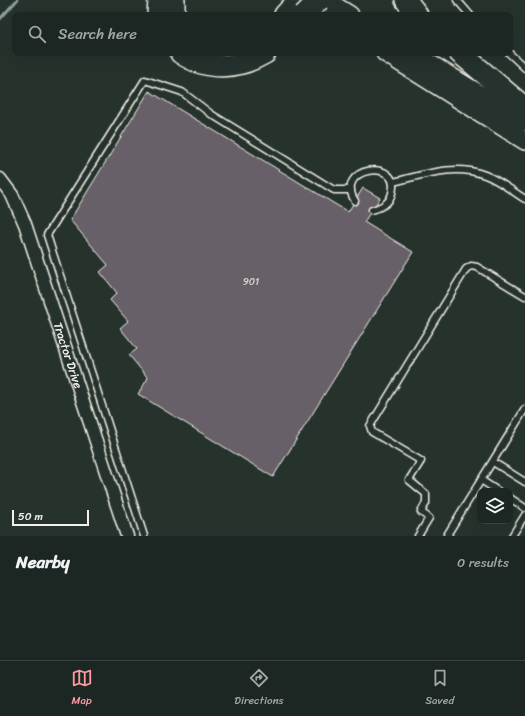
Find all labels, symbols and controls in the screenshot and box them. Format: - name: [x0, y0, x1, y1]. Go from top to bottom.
- search box: [12, 12, 513, 56]
- text: Search here: [58, 21, 137, 47]
- icon: search: [26, 23, 48, 45]
- house number: 901: [243, 273, 259, 291]
- street label: Tractor Drive: [47, 319, 89, 391]
- map controls: [477, 488, 513, 524]
- button: layers: [477, 488, 513, 524]
- text: 50 m: [18, 507, 43, 526]
- scale bar: [12, 508, 89, 527]
- text: Nearby: [16, 547, 70, 577]
- text: 0 results: [457, 551, 509, 574]
- tab: Map: [71, 667, 93, 710]
- tab: Directions: [234, 667, 284, 710]
- tab: Saved: [425, 667, 454, 710]

